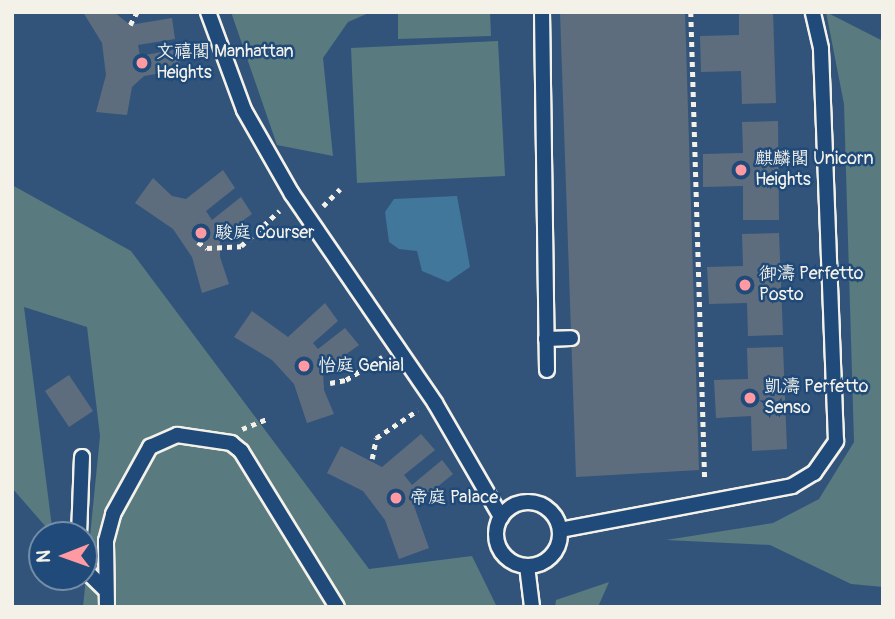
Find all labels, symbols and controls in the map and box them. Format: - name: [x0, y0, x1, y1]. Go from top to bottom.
- place label: 文禧閣 Manhattan Heights: [156, 42, 294, 84]
- marker: 文禧閣 Manhattan Heights: [134, 55, 150, 71]
- place label: 麒麟閣 Unicorn Heights: [755, 149, 874, 192]
- marker: 麒麟閣 Unicorn Heights: [733, 162, 749, 178]
- place label: 駿庭 Courser: [215, 222, 315, 244]
- marker: 駿庭 Courser: [193, 225, 209, 241]
- place label: 御濤 Perfetto Posto: [759, 264, 863, 306]
- marker: 御濤 Perfetto Posto: [737, 277, 753, 293]
- place label: 怡庭 Genial: [318, 355, 404, 377]
- marker: 怡庭 Genial: [296, 358, 312, 374]
- place label: 凱濤 Perfetto Senso: [764, 377, 868, 420]
- marker: 凱濤 Perfetto Senso: [742, 390, 758, 406]
- place label: 帝庭 Palace: [410, 487, 498, 509]
- marker: 帝庭 Palace: [388, 490, 404, 506]
- north arrow: [28, 521, 98, 591]
- text: N: [32, 550, 56, 563]

